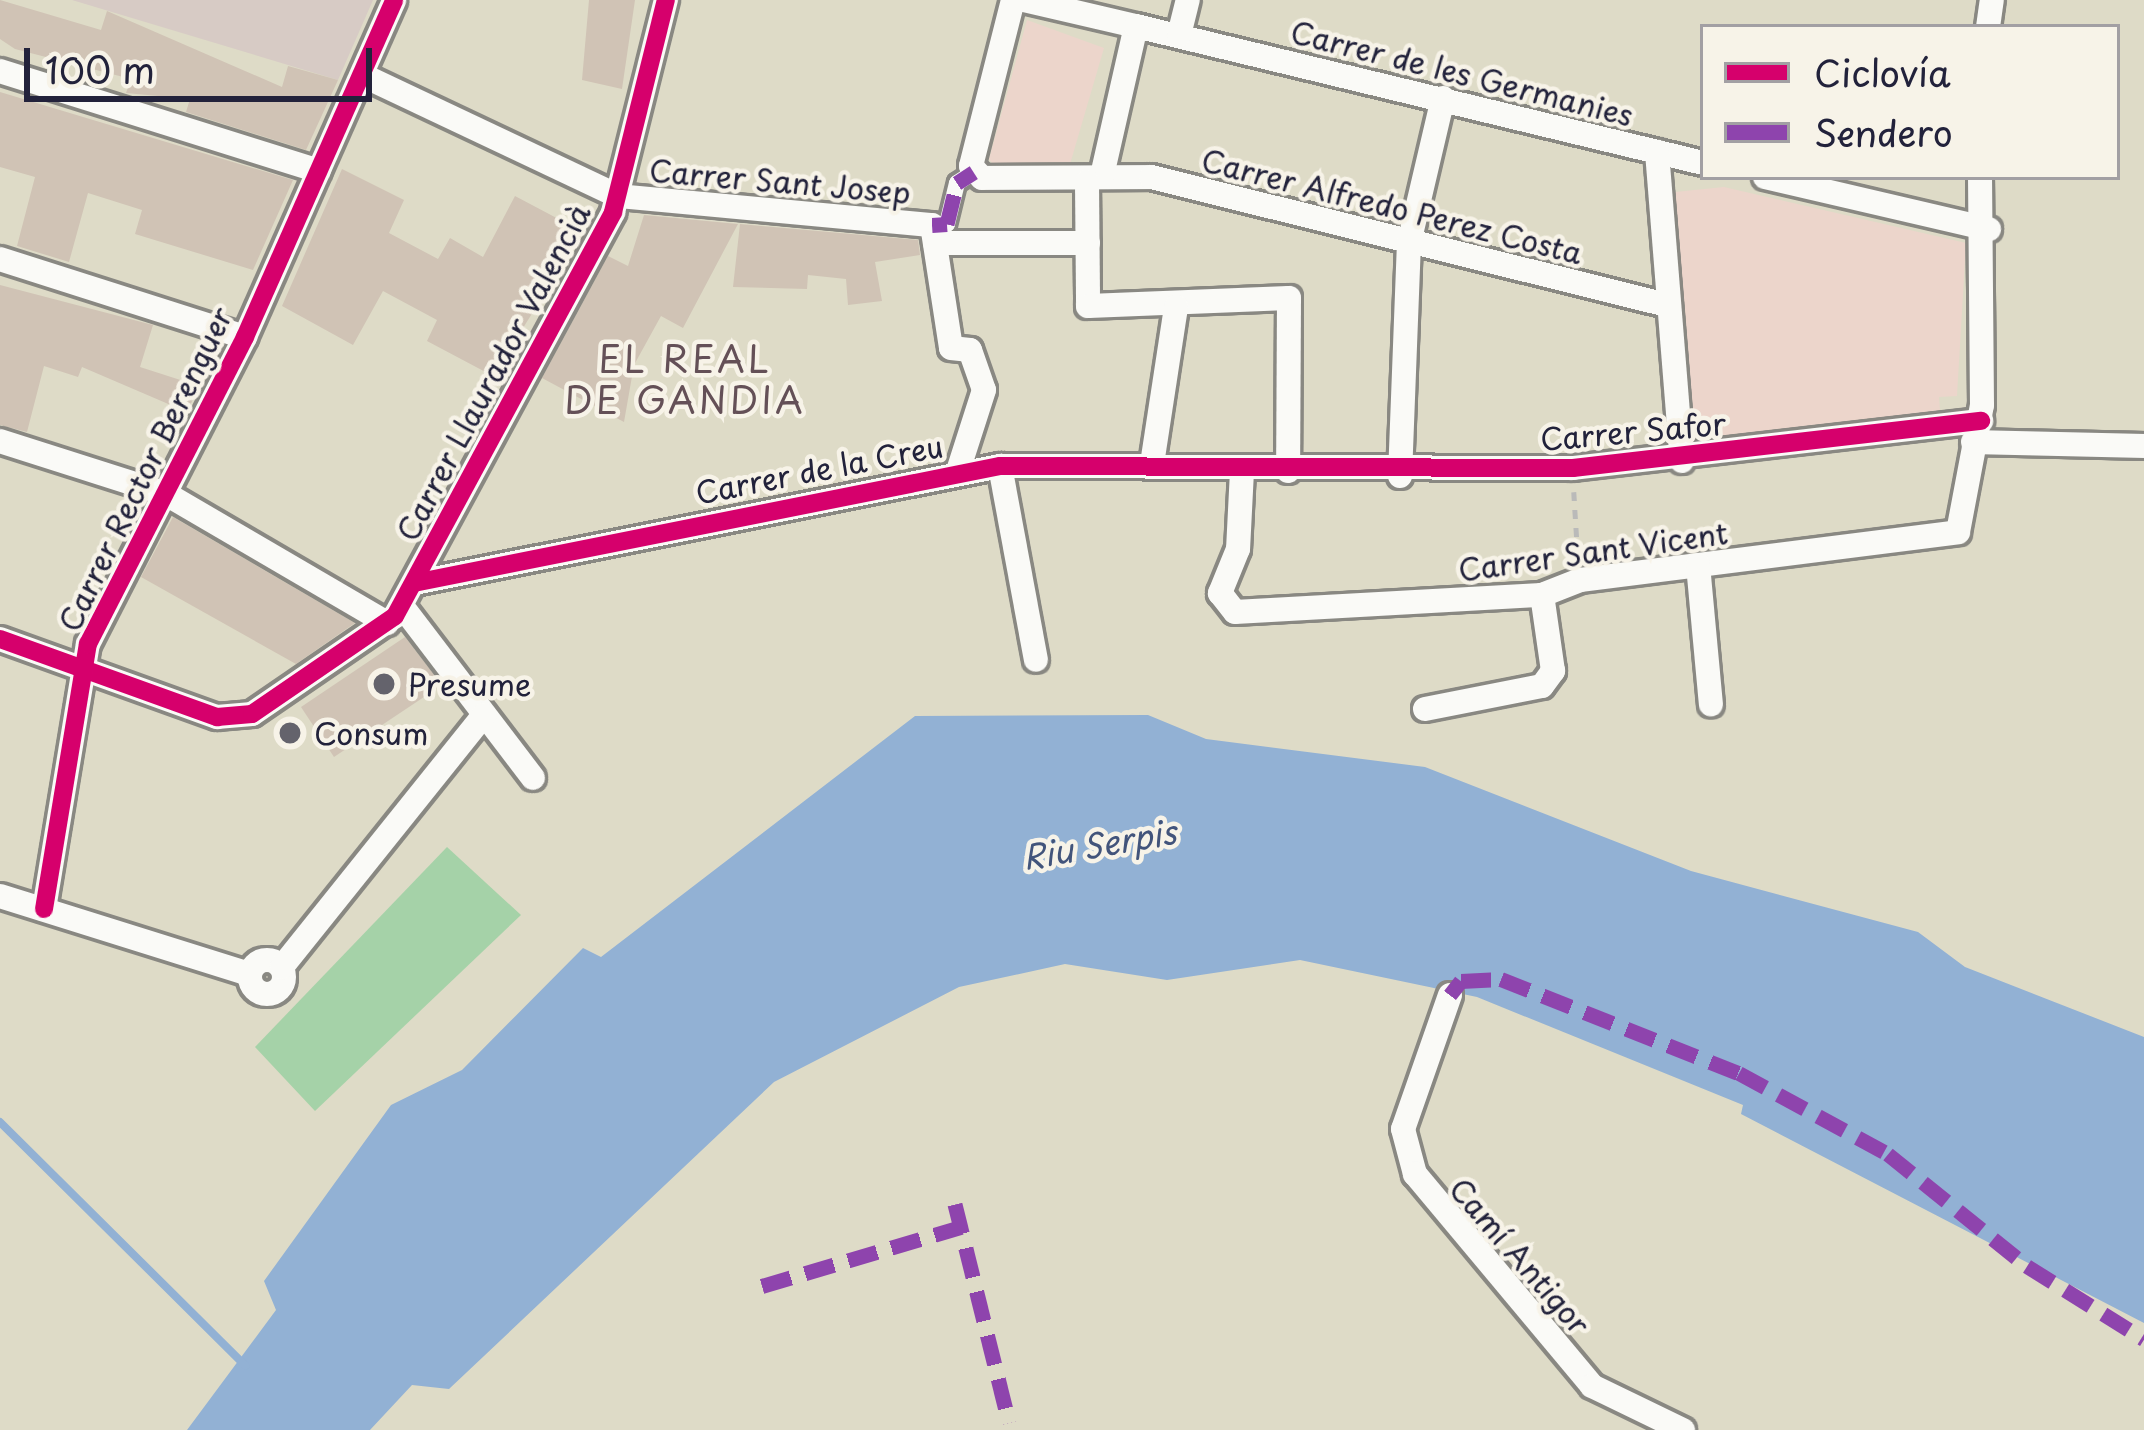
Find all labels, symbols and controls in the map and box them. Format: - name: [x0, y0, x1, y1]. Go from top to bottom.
- street label: Carrer de les Germanies: [1286, 13, 1638, 133]
- scale bar: [30, 24, 378, 98]
- legend: [1700, 24, 2120, 180]
- text: 100 m: [45, 42, 155, 96]
- text: Ciclovía: [1814, 45, 1951, 99]
- text: Sendero: [1814, 105, 1953, 159]
- street label: Carrer Alfredo Perez Costa: [1197, 141, 1587, 271]
- street label: Carrer Sant Josep: [647, 152, 913, 210]
- street label: Carrer Llaurador Valencià: [389, 197, 597, 547]
- street label: Carrer Rector Berenguer: [49, 297, 241, 641]
- district label: EL REAL DE GANDIA: [563, 336, 807, 421]
- street label: Carrer Safor: [1538, 405, 1728, 457]
- street label: Carrer de la Creu: [690, 427, 948, 511]
- street label: Carrer Sant Vicent: [1455, 514, 1731, 588]
- place label: Presume: [408, 666, 531, 702]
- marker: Presume: [371, 671, 397, 697]
- place label: Consum: [314, 715, 428, 751]
- marker: Consum: [277, 720, 303, 746]
- water label: Riu Serpis: [1018, 811, 1180, 877]
- street label: Camí Antigor: [1442, 1170, 1598, 1342]

